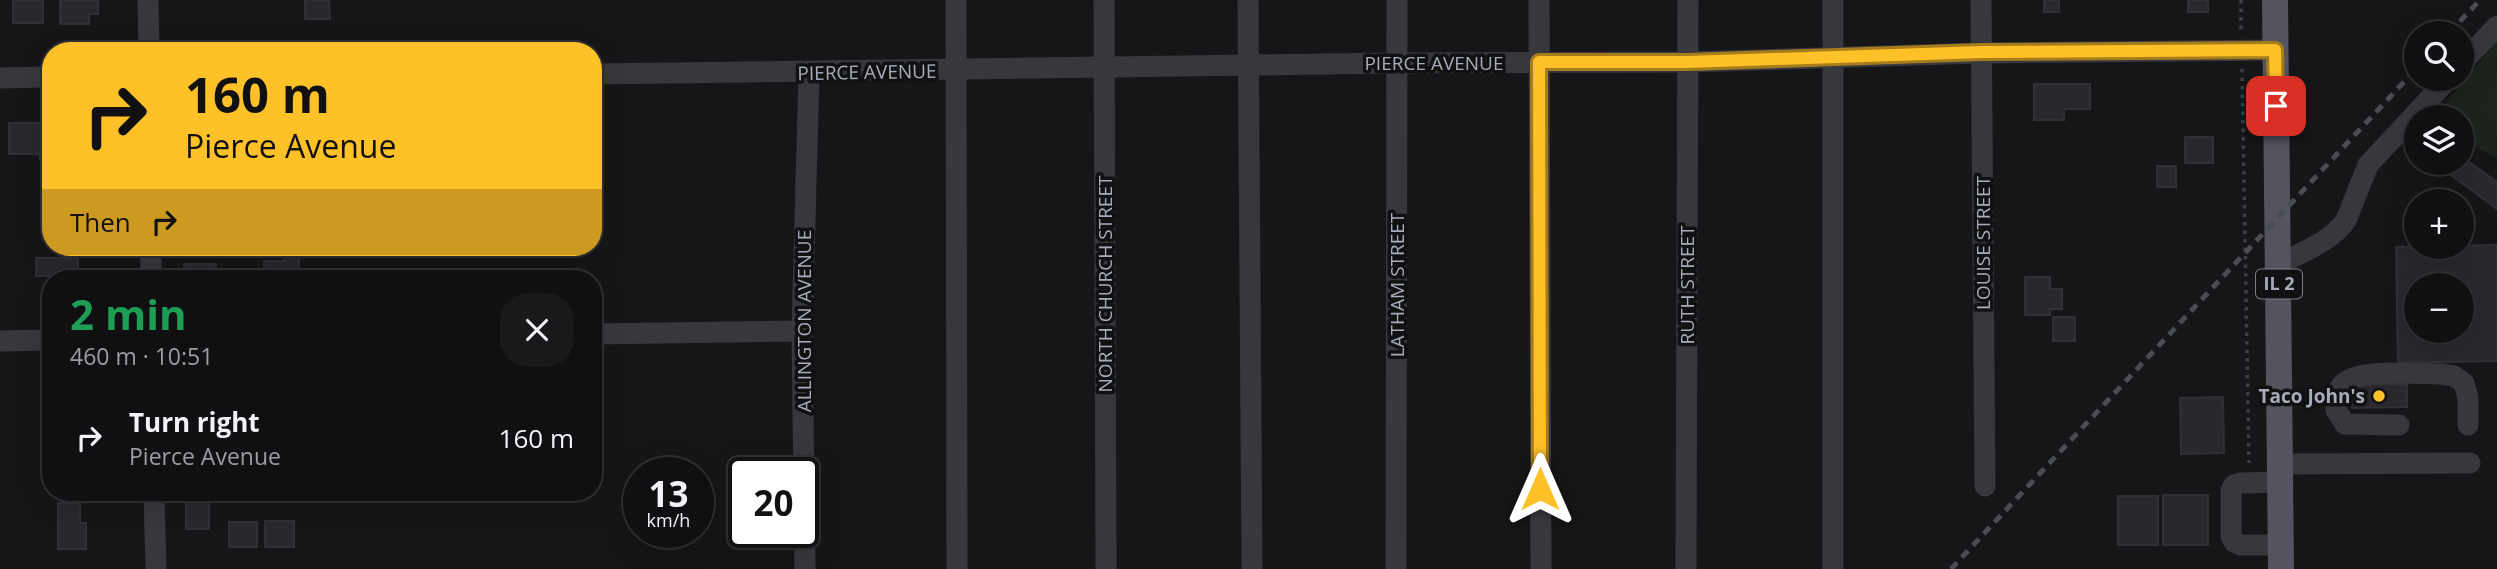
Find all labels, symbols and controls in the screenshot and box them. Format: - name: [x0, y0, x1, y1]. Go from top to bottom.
- map controls: [2404, 21, 2474, 343]
- button: search: [2404, 21, 2474, 91]
- street label: PIERCE AVENUE: [1364, 50, 1504, 76]
- street label: PIERCE AVENUE: [797, 58, 937, 86]
- text: 160 m: [185, 61, 330, 127]
- icon: right: [70, 70, 161, 161]
- pin: [2246, 76, 2306, 136]
- icon: arrive: [2257, 87, 2295, 125]
- button: layers: [2404, 105, 2474, 175]
- text: Pierce Avenue: [185, 124, 396, 167]
- street label: NORTH CHURCH STREET: [1092, 175, 1118, 392]
- street label: LOUISE STREET: [1970, 175, 1996, 310]
- button: +: [2404, 189, 2474, 259]
- icon: right: [145, 203, 183, 241]
- text: Then: [70, 204, 131, 240]
- street label: LATHAM STREET: [1384, 212, 1410, 357]
- street label: RUTH STREET: [1674, 225, 1700, 345]
- street label: ALLINGTON AVENUE: [791, 230, 817, 412]
- road number: IL 2: [2256, 270, 2302, 298]
- button: −: [2404, 273, 2474, 343]
- text: 2 min: [70, 285, 187, 342]
- button: close: [500, 293, 574, 367]
- text: 460 m · 10:51: [70, 340, 213, 372]
- place label: Taco John's: [2259, 383, 2365, 409]
- marker: Taco John's: [2371, 388, 2387, 404]
- text: Turn right: [129, 404, 260, 440]
- icon: right: [70, 419, 108, 457]
- text: 160 m: [499, 420, 574, 456]
- text: Pierce Avenue: [129, 440, 281, 472]
- position arrow: [1503, 452, 1577, 526]
- speed limit sign: 20: [728, 457, 819, 548]
- text: 13: [648, 470, 689, 517]
- text: km/h: [647, 508, 690, 532]

